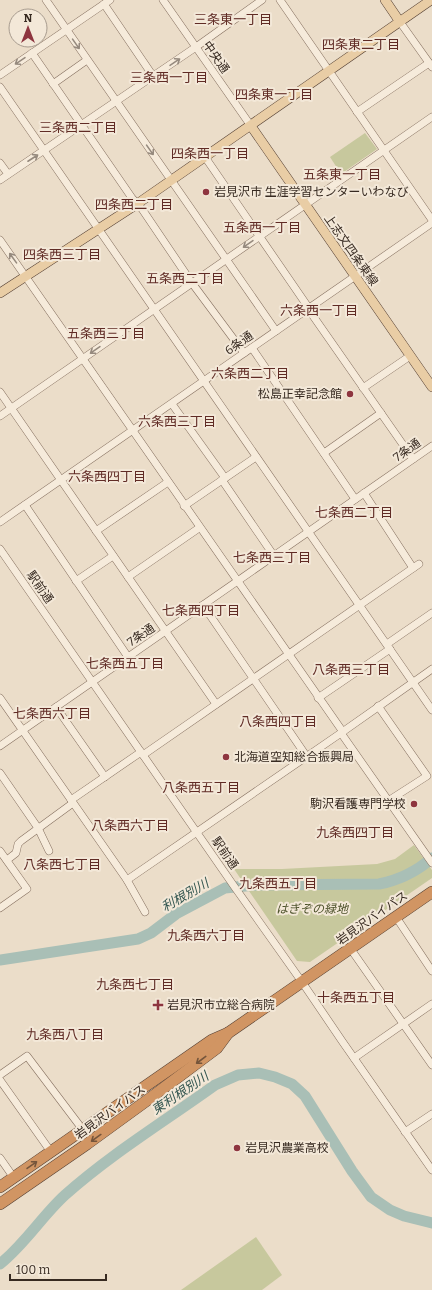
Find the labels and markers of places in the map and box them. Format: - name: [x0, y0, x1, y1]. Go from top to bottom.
- place label: 岩見沢市 生涯学習センターいわなび: [214, 185, 408, 199]
- marker: 岩見沢市 生涯学習センターいわなび: [201, 187, 211, 197]
- place label: 松島正幸記念館: [258, 387, 342, 401]
- marker: 松島正幸記念館: [345, 389, 355, 399]
- place label: 北海道空知総合振興局: [234, 750, 354, 764]
- marker: 北海道空知総合振興局: [221, 752, 231, 762]
- place label: 駒沢看護専門学校: [310, 797, 406, 811]
- marker: 駒沢看護専門学校: [409, 799, 419, 809]
- place label: 岩見沢市立総合病院: [167, 998, 275, 1012]
- marker: 岩見沢市立総合病院: [152, 999, 164, 1011]
- place label: 岩見沢農業高校: [245, 1141, 329, 1155]
- marker: 岩見沢農業高校: [232, 1143, 242, 1153]

